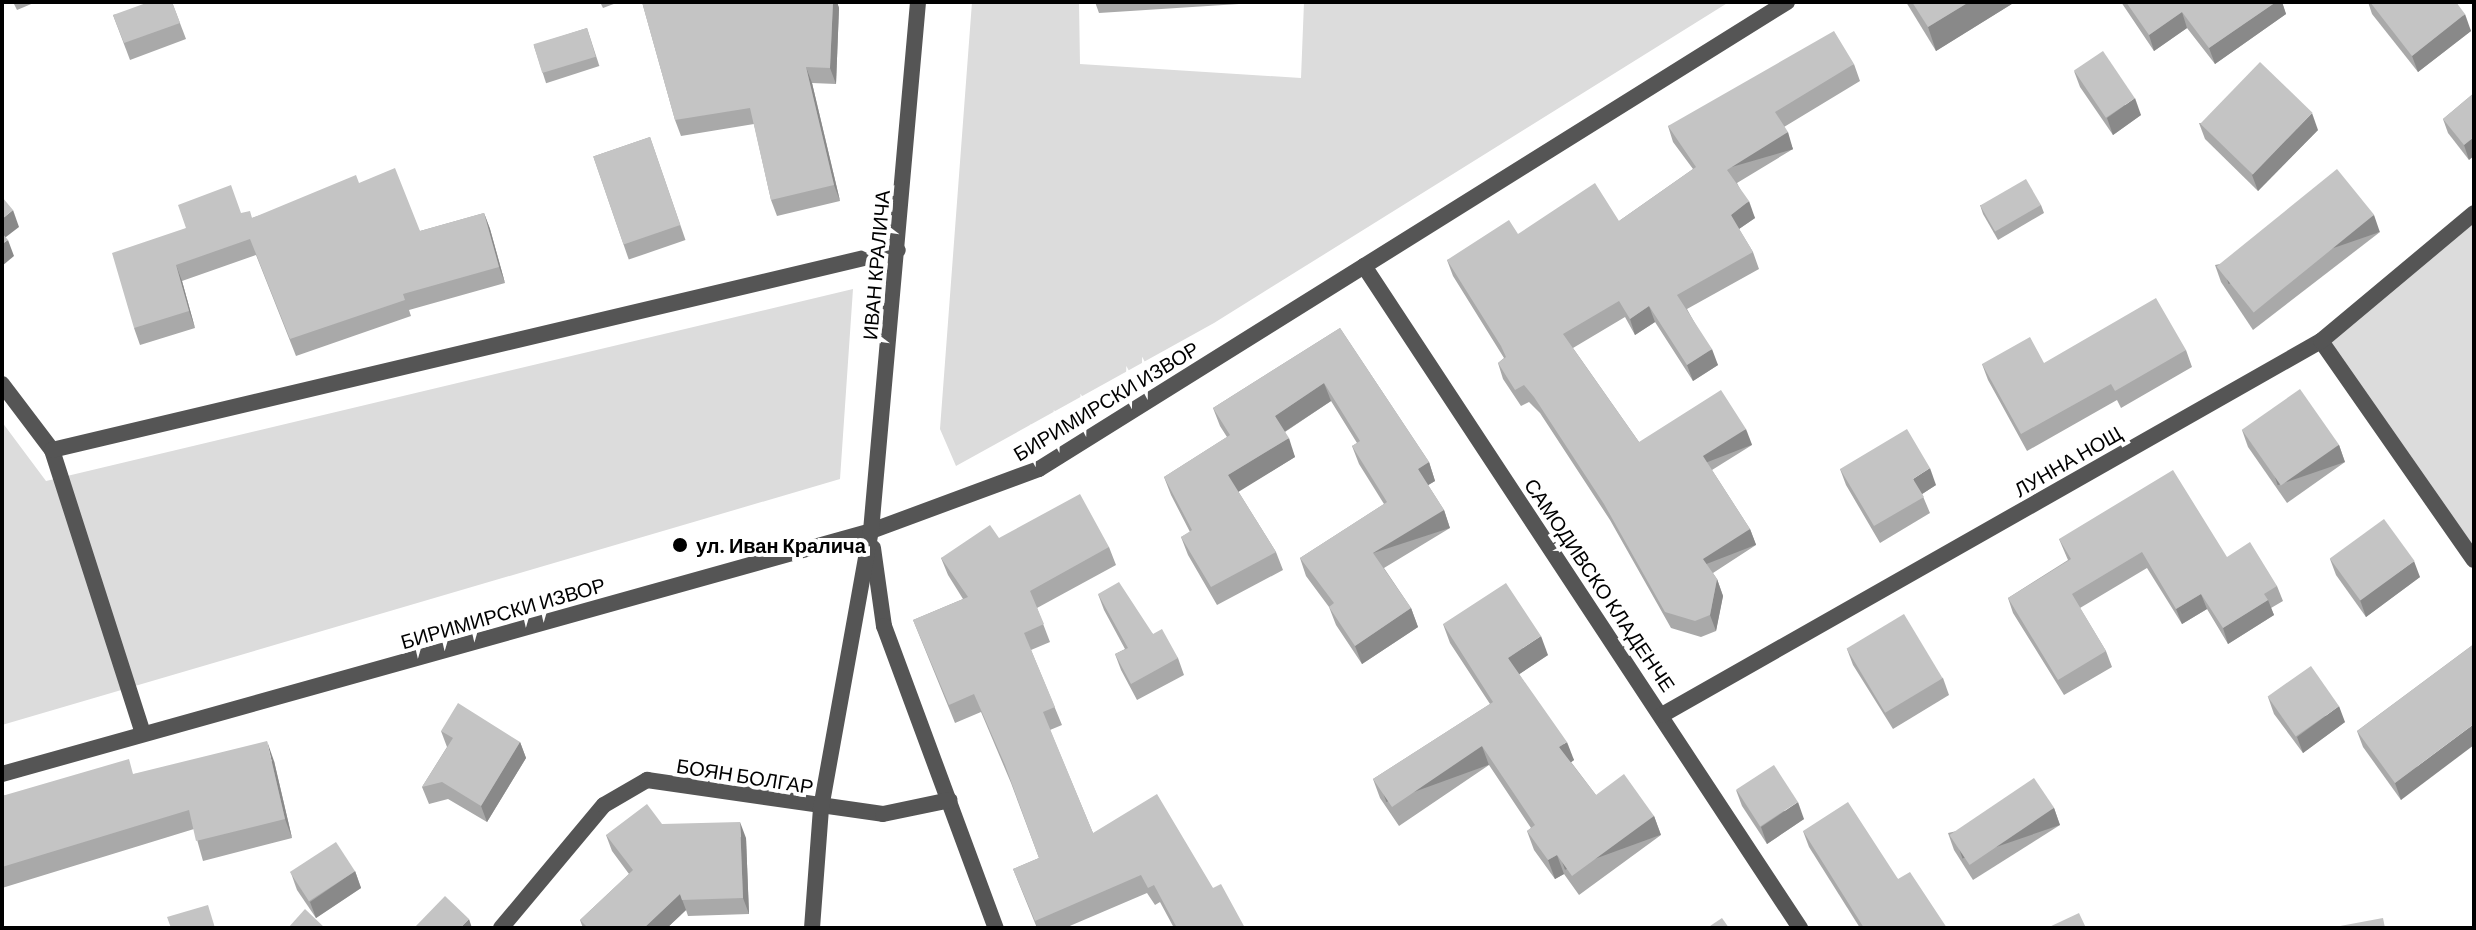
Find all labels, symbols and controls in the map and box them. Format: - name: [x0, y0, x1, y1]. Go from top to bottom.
- street label: ИВАН КРАЛИЧА: [857, 189, 895, 341]
- street label: БИРИМИРСКИ ИЗВОР: [1009, 336, 1203, 466]
- street label: ЛУННА НОЩ: [2010, 420, 2126, 502]
- street label: САМОДИВСКО КЛАДЕНЧЕ: [1520, 474, 1680, 696]
- place label: ул. Иван Кралича: [696, 533, 866, 557]
- marker: ул. Иван Кралича: [671, 536, 689, 554]
- street label: БИРИМИРСКИ ИЗВОР: [398, 572, 608, 654]
- street label: БОЯН БОЛГАР: [675, 753, 815, 799]

